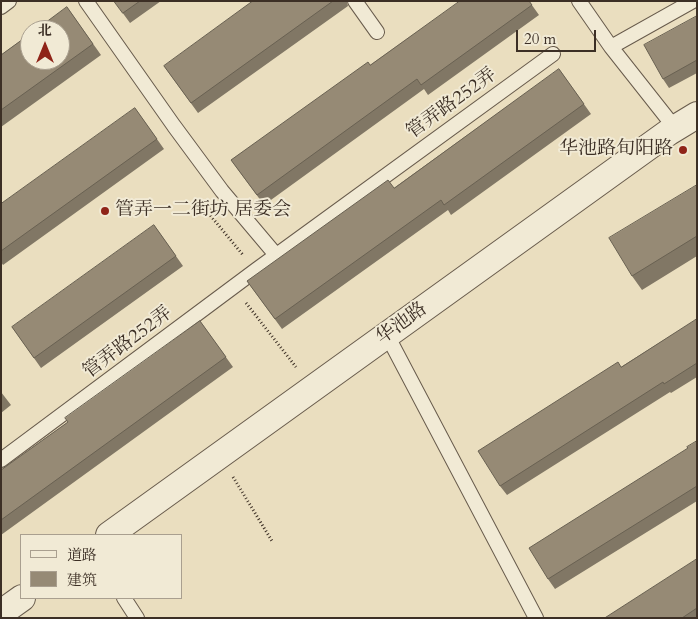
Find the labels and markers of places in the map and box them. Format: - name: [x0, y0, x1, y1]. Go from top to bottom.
- place label: 华池路旬阳路: [559, 139, 673, 161]
- marker: 华池路旬阳路: [677, 144, 689, 156]
- place label: 管弄一二街坊 居委会: [115, 200, 291, 222]
- marker: 管弄一二街坊 居委会: [99, 205, 111, 217]

